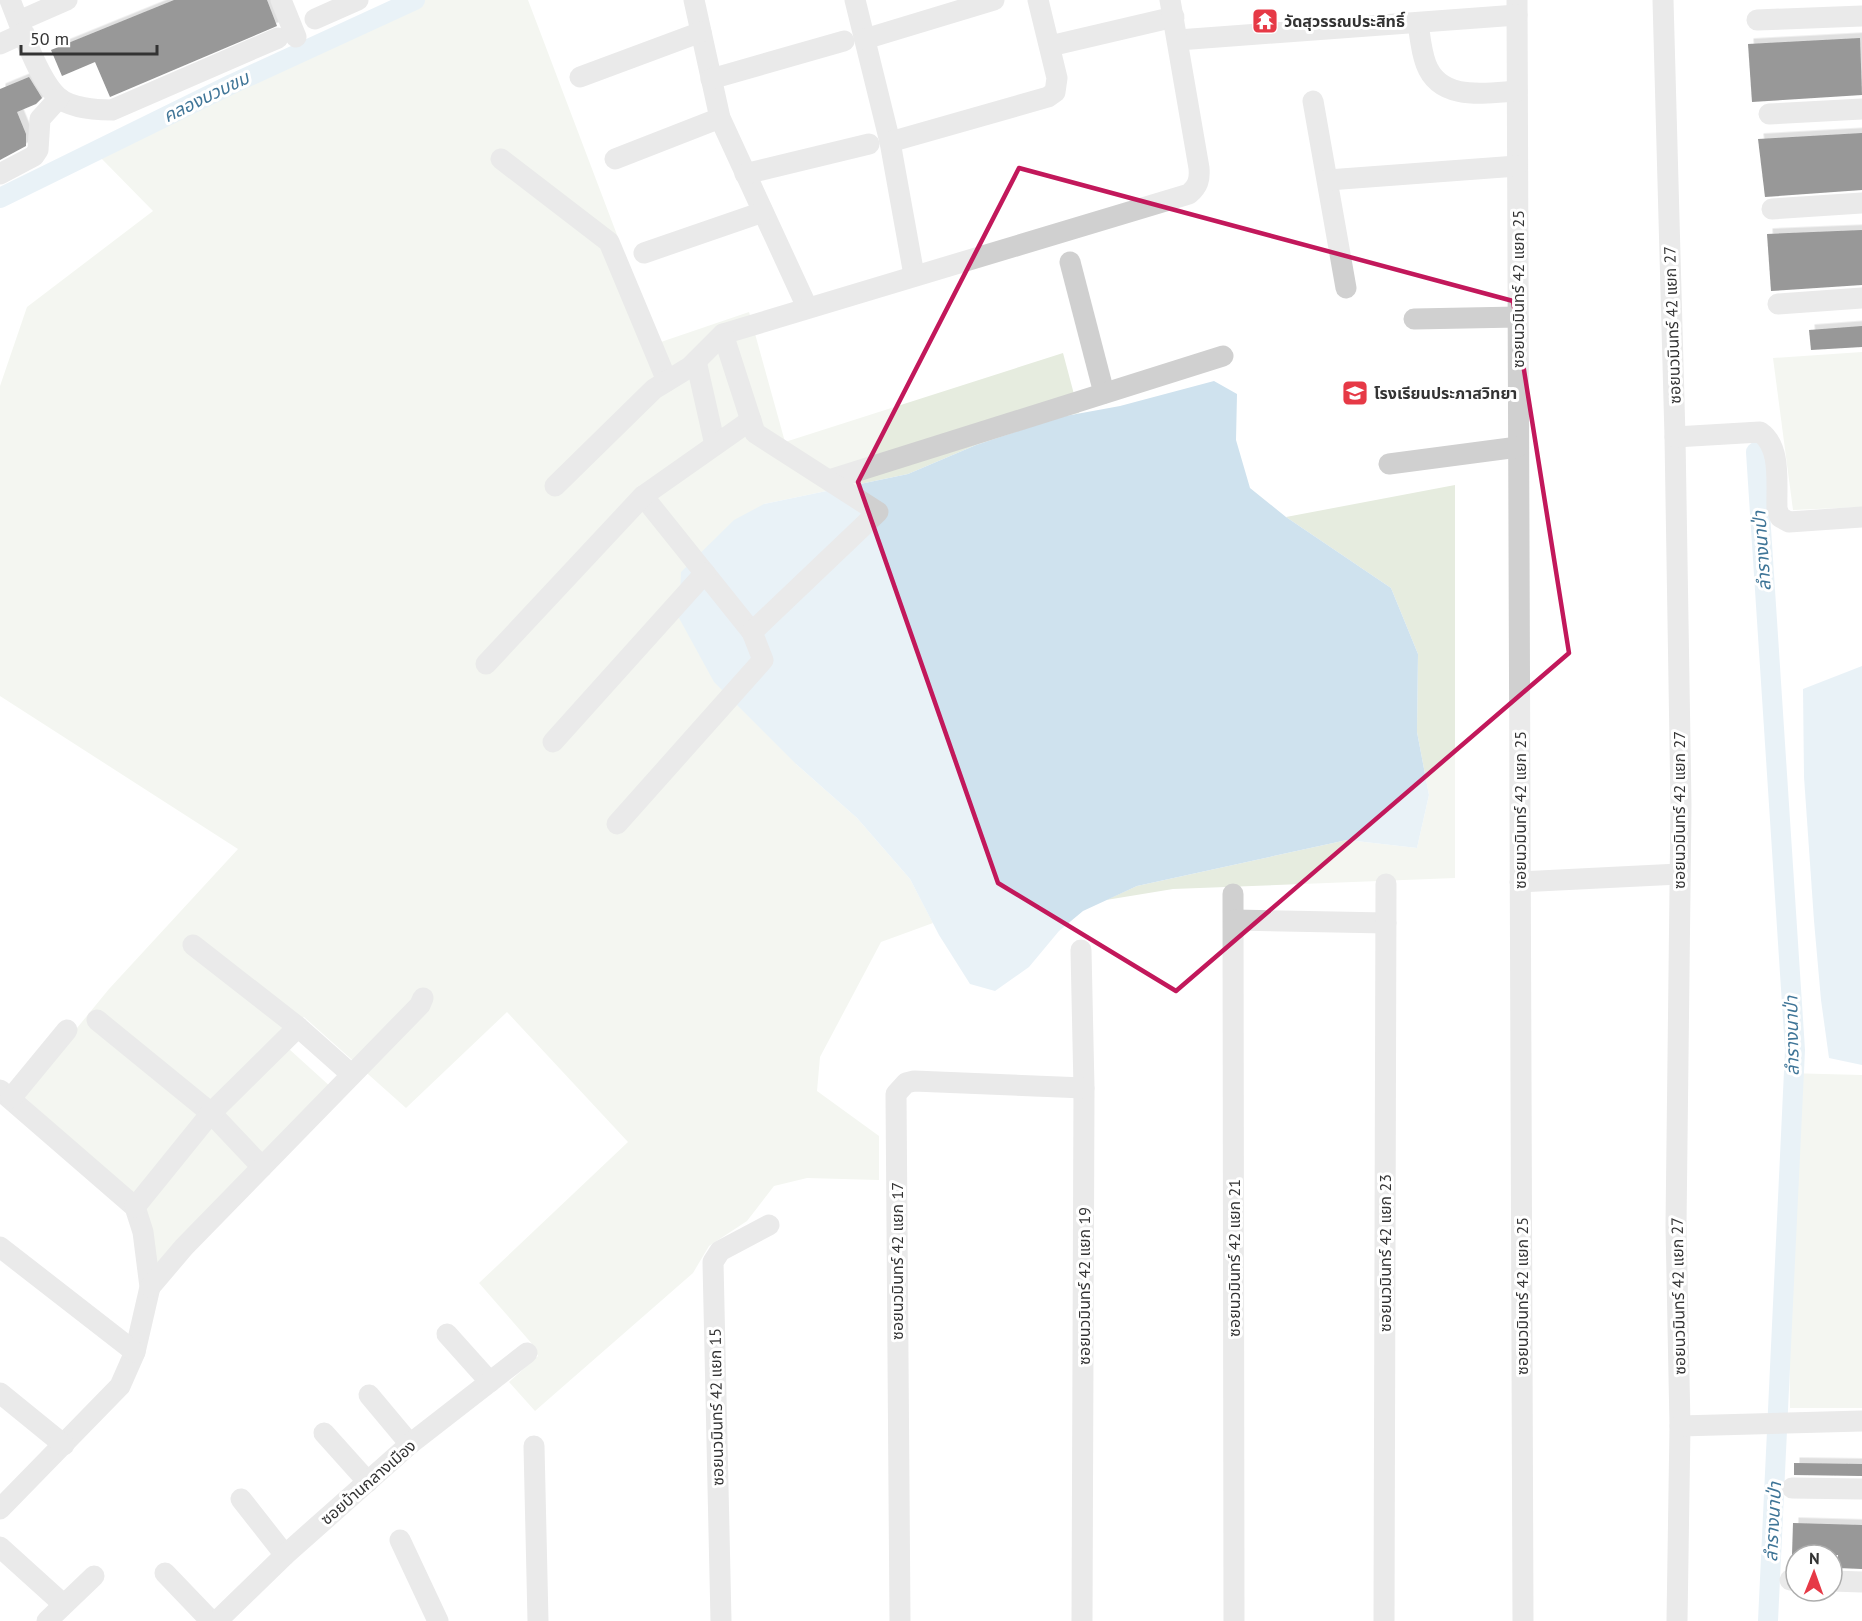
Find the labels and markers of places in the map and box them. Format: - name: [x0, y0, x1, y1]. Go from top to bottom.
- temple icon: วัดสุวรรณประสิทธิ์: [1250, 6, 1280, 36]
- place label: วัดสุวรรณประสิทธิ์: [1284, 11, 1406, 31]
- school or university icon: โรงเรียนประภาสวิทยา: [1340, 378, 1370, 408]
- place label: โรงเรียนประภาสวิทยา: [1374, 383, 1517, 403]

